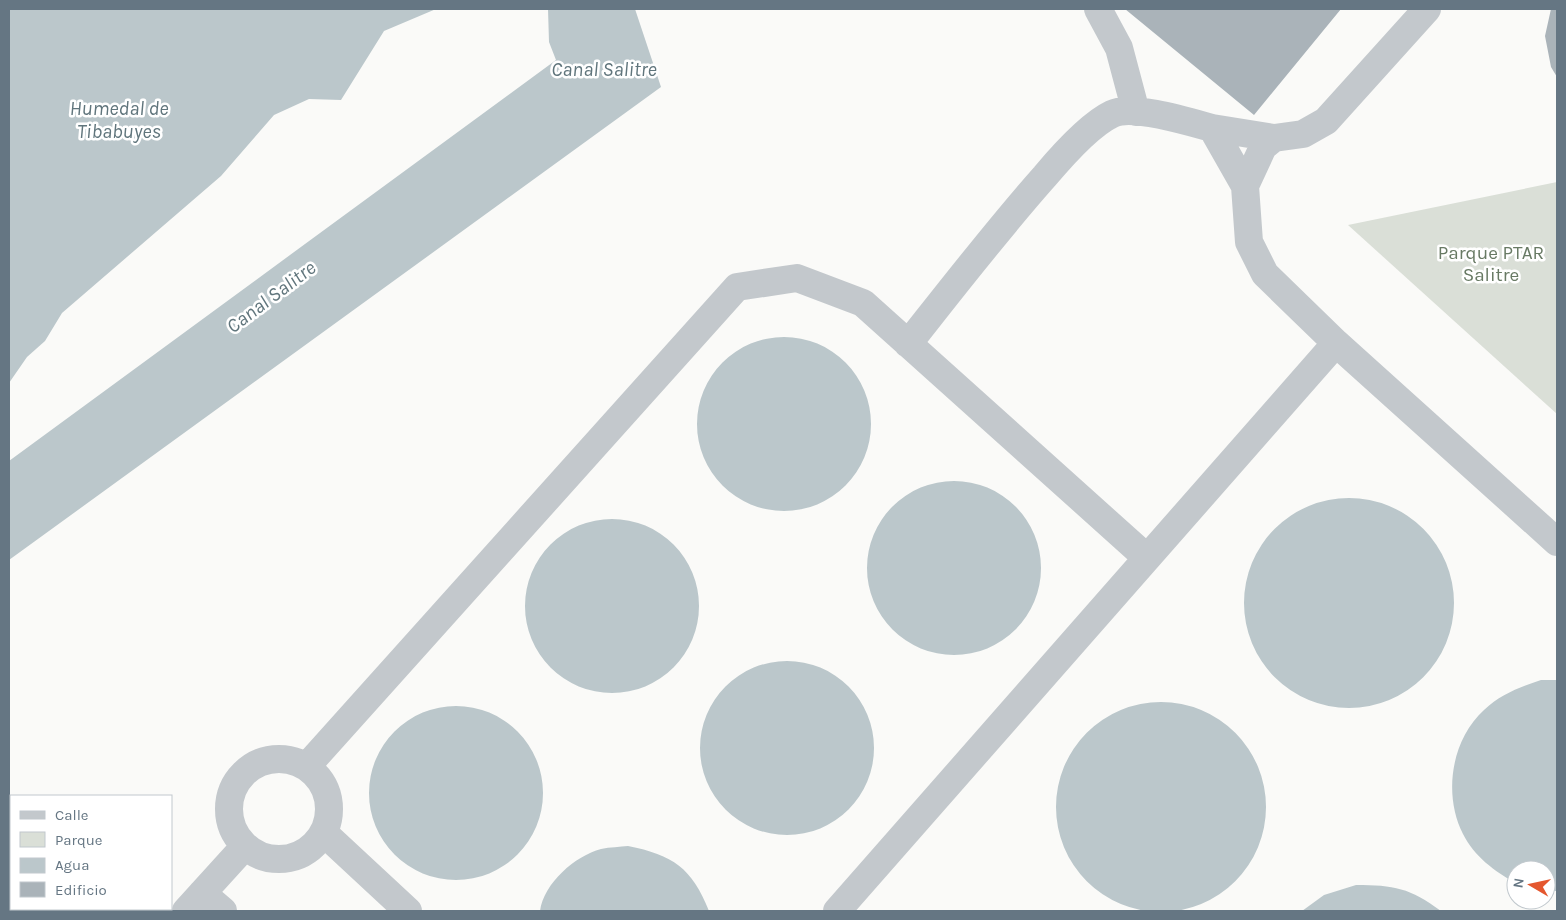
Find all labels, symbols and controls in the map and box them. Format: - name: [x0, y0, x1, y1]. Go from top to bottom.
- water label: Canal Salitre: [551, 58, 657, 81]
- water label: Humedal de Tibabuyes: [69, 97, 169, 143]
- park label: Parque PTAR Salitre: [1438, 242, 1544, 286]
- water label: Canal Salitre: [222, 256, 320, 338]
- legend: [10, 795, 172, 910]
- text: Calle: [55, 806, 89, 824]
- text: Parque: [55, 831, 103, 849]
- text: Agua: [55, 856, 89, 874]
- north arrow: [1506, 860, 1556, 910]
- text: N: [1509, 877, 1528, 889]
- text: Edificio: [55, 881, 107, 899]

